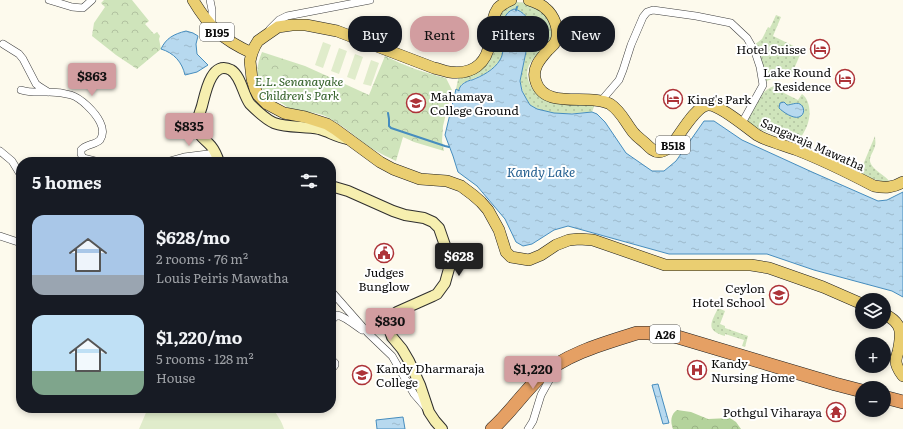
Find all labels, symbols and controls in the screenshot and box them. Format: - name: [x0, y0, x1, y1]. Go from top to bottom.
- chip: Buy: [348, 16, 402, 52]
- chip: Rent: [410, 16, 469, 52]
- chip: Filters: [477, 16, 549, 52]
- chip: New: [557, 16, 615, 52]
- road number: B195: [200, 23, 234, 41]
- hotel icon: Hotel Suisse: [809, 38, 831, 60]
- place label: Hotel Suisse: [736, 40, 806, 58]
- pin: $863: [68, 63, 116, 97]
- place label: Lake Round Residence: [763, 63, 832, 95]
- text: $863: [77, 66, 107, 85]
- hotel icon: Lake Round Residence: [834, 68, 856, 90]
- park label: E.L. Senanayake Children's Park: [255, 72, 344, 104]
- place label: Mahamaya College Ground: [430, 87, 519, 119]
- hotel icon: King's Park: [662, 88, 684, 110]
- place label: King's Park: [687, 90, 752, 108]
- school or university icon: Mahamaya College Ground: [405, 92, 427, 114]
- pin: $835: [165, 113, 213, 147]
- street label: Sangaraja Mawatha: [758, 113, 868, 175]
- text: $835: [174, 116, 204, 135]
- road number: B518: [656, 136, 690, 154]
- water label: Kandy Lake: [507, 162, 575, 181]
- text: 5 homes: [32, 169, 102, 194]
- icon: filters: [298, 170, 320, 192]
- text: $628/mo: [156, 224, 230, 249]
- icon: home: [64, 231, 112, 279]
- public building icon: Judges Bunglow: [373, 242, 395, 264]
- pin: $628: [435, 243, 483, 277]
- text: $628: [444, 246, 474, 265]
- text: 2 rooms · 76 m²: [156, 249, 248, 268]
- place label: Judges Bunglow: [358, 263, 410, 295]
- text: Louis Peiris Mawatha: [156, 268, 289, 287]
- place label: Ceylon Hotel School: [692, 279, 765, 311]
- school or university icon: Ceylon Hotel School: [768, 284, 790, 306]
- map controls: [855, 293, 891, 417]
- button: layers: [855, 293, 891, 329]
- pin: $830: [366, 308, 414, 342]
- text: $830: [375, 311, 405, 330]
- text: $1,220/mo: [156, 324, 242, 349]
- road number: A26: [650, 325, 680, 343]
- icon: home: [64, 331, 112, 379]
- button: +: [855, 337, 891, 373]
- text: 5 rooms · 128 m²: [156, 349, 254, 368]
- place label: Kandy Nursing Home: [711, 354, 795, 386]
- pin: $1,220: [500, 356, 566, 390]
- place label: Kandy Dharmaraja College: [376, 359, 485, 391]
- text: $1,220: [513, 359, 553, 378]
- hospital icon: Kandy Nursing Home: [686, 359, 708, 381]
- school or university icon: Kandy Dharmaraja College: [351, 364, 373, 386]
- text: House: [156, 368, 195, 387]
- button: −: [855, 381, 891, 417]
- temple icon: Pothgul Viharaya: [825, 401, 847, 423]
- place label: Pothgul Viharaya: [723, 403, 823, 421]

